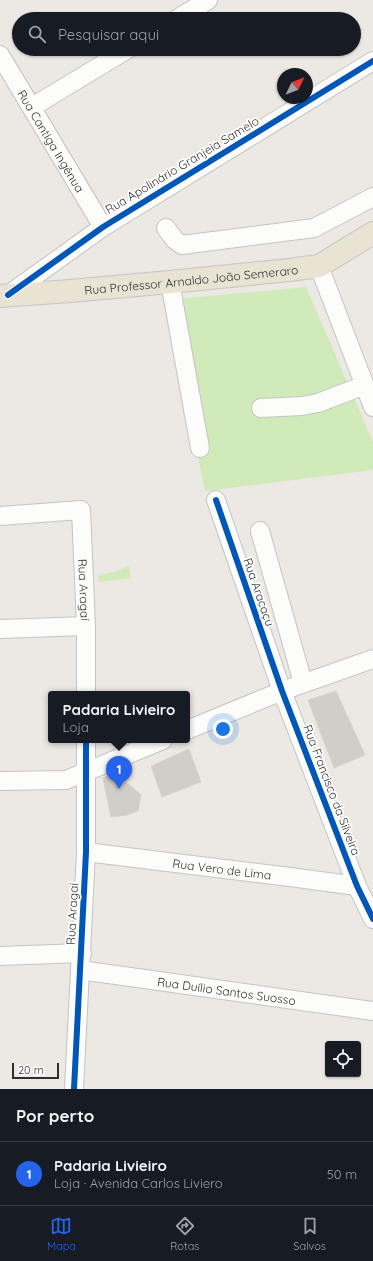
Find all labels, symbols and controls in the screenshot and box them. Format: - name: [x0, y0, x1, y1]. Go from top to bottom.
- search box: [12, 12, 361, 56]
- icon: search: [26, 23, 48, 45]
- text: Pesquisar aqui: [58, 25, 159, 44]
- north arrow: [277, 68, 313, 104]
- street label: Rua Cantiga Ingênua: [15, 87, 88, 195]
- street label: Rua Apolinário Granjeia Samelo: [102, 113, 262, 217]
- street label: Rua Professor Arnaldo João Semeraro: [84, 261, 299, 297]
- street label: Rua Aracaçu: [240, 556, 278, 628]
- street label: Rua Aragaí: [76, 558, 93, 621]
- popup: [48, 691, 190, 743]
- text: Padaria Livieiro: [63, 700, 175, 719]
- text: Loja: [63, 719, 89, 735]
- your location: [213, 719, 233, 739]
- street label: Rua Francisco da Silveira: [300, 723, 364, 857]
- pin: 1: [106, 756, 132, 789]
- street label: Rua Vero de Lima: [172, 855, 272, 882]
- street label: Rua Aragaí: [63, 882, 81, 945]
- street label: Rua Duílio Santos Suosso: [156, 973, 297, 1008]
- map controls: [325, 1041, 361, 1077]
- button: locate: [325, 1041, 361, 1077]
- scale bar: [12, 1061, 59, 1080]
- text: 20 m: [18, 1063, 44, 1077]
- text: Por perto: [16, 1105, 94, 1126]
- text: Padaria Livieiro: [54, 1156, 167, 1175]
- text: 1: [26, 1166, 32, 1182]
- text: 50 m: [327, 1166, 357, 1182]
- text: Loja · Avenida Carlos Liviero: [54, 1175, 223, 1191]
- tab: Mapa: [47, 1215, 76, 1253]
- tab: Rotas: [170, 1215, 199, 1253]
- tab: Salvos: [293, 1215, 326, 1253]

